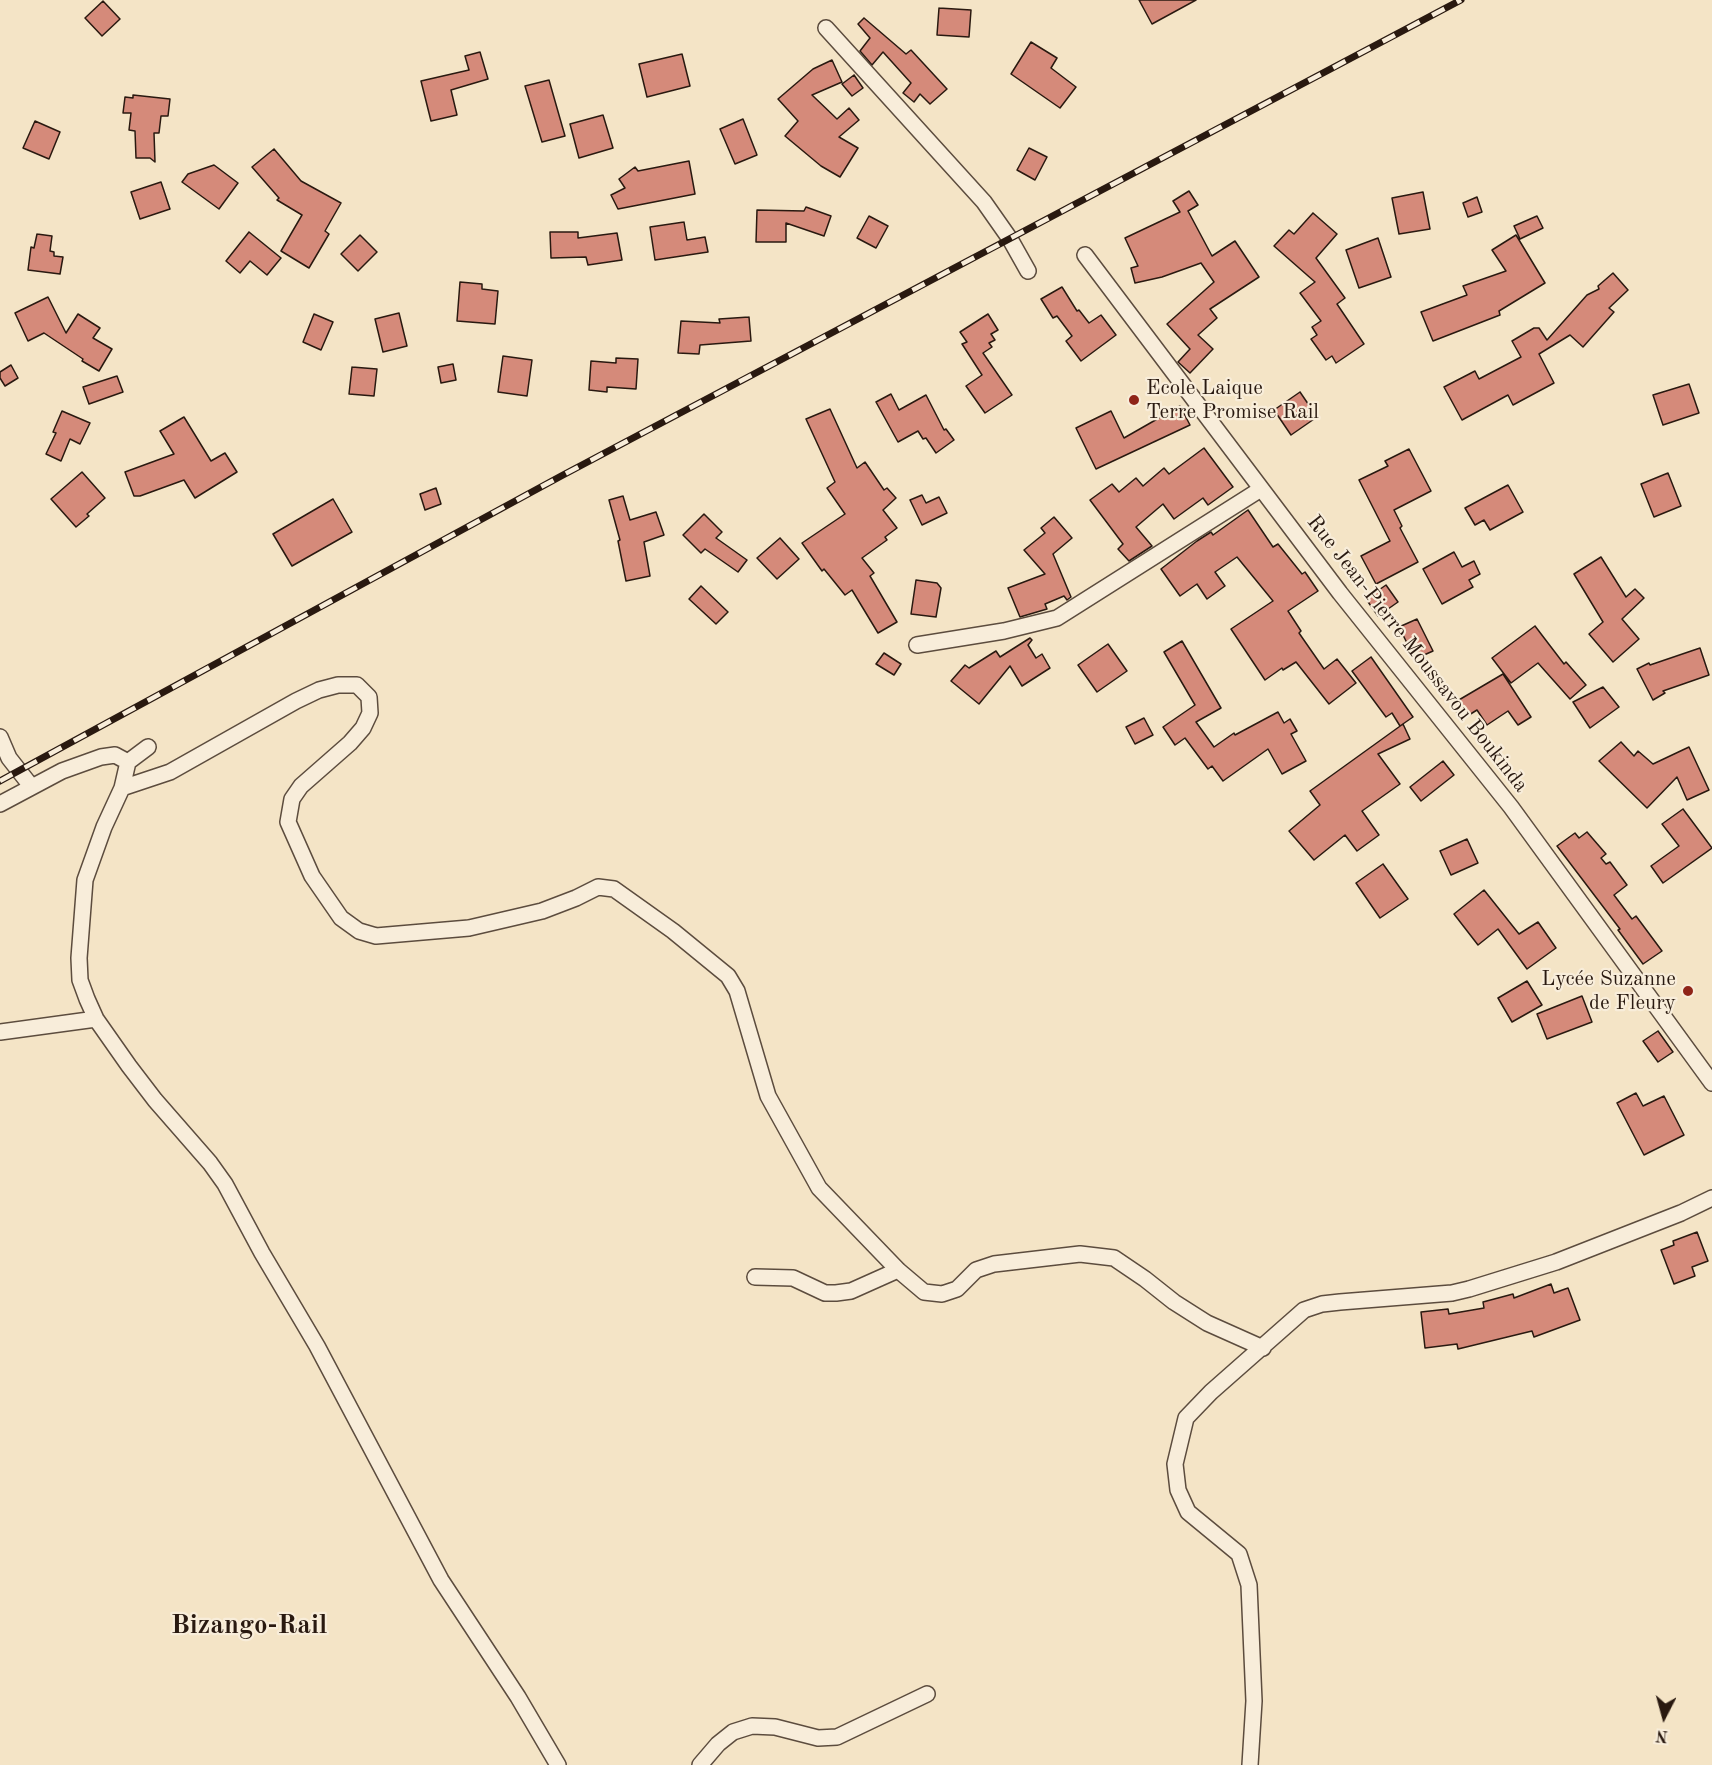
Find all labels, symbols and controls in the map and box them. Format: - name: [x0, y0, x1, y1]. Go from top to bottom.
- place label: Ecole Laique Terre Promise Rail: [1146, 375, 1319, 425]
- marker: Ecole Laique Terre Promise Rail: [1127, 393, 1141, 407]
- street label: Rue Jean-Pierre Moussavou Boukinda: [1301, 510, 1533, 798]
- place label: Lycée Suzanne de Fleury: [1541, 966, 1676, 1016]
- marker: Lycée Suzanne de Fleury: [1681, 984, 1695, 998]
- district label: Bizango-Rail: [171, 1610, 327, 1642]
- north arrow: [1634, 1687, 1694, 1747]
- text: N: [1655, 1726, 1669, 1743]

